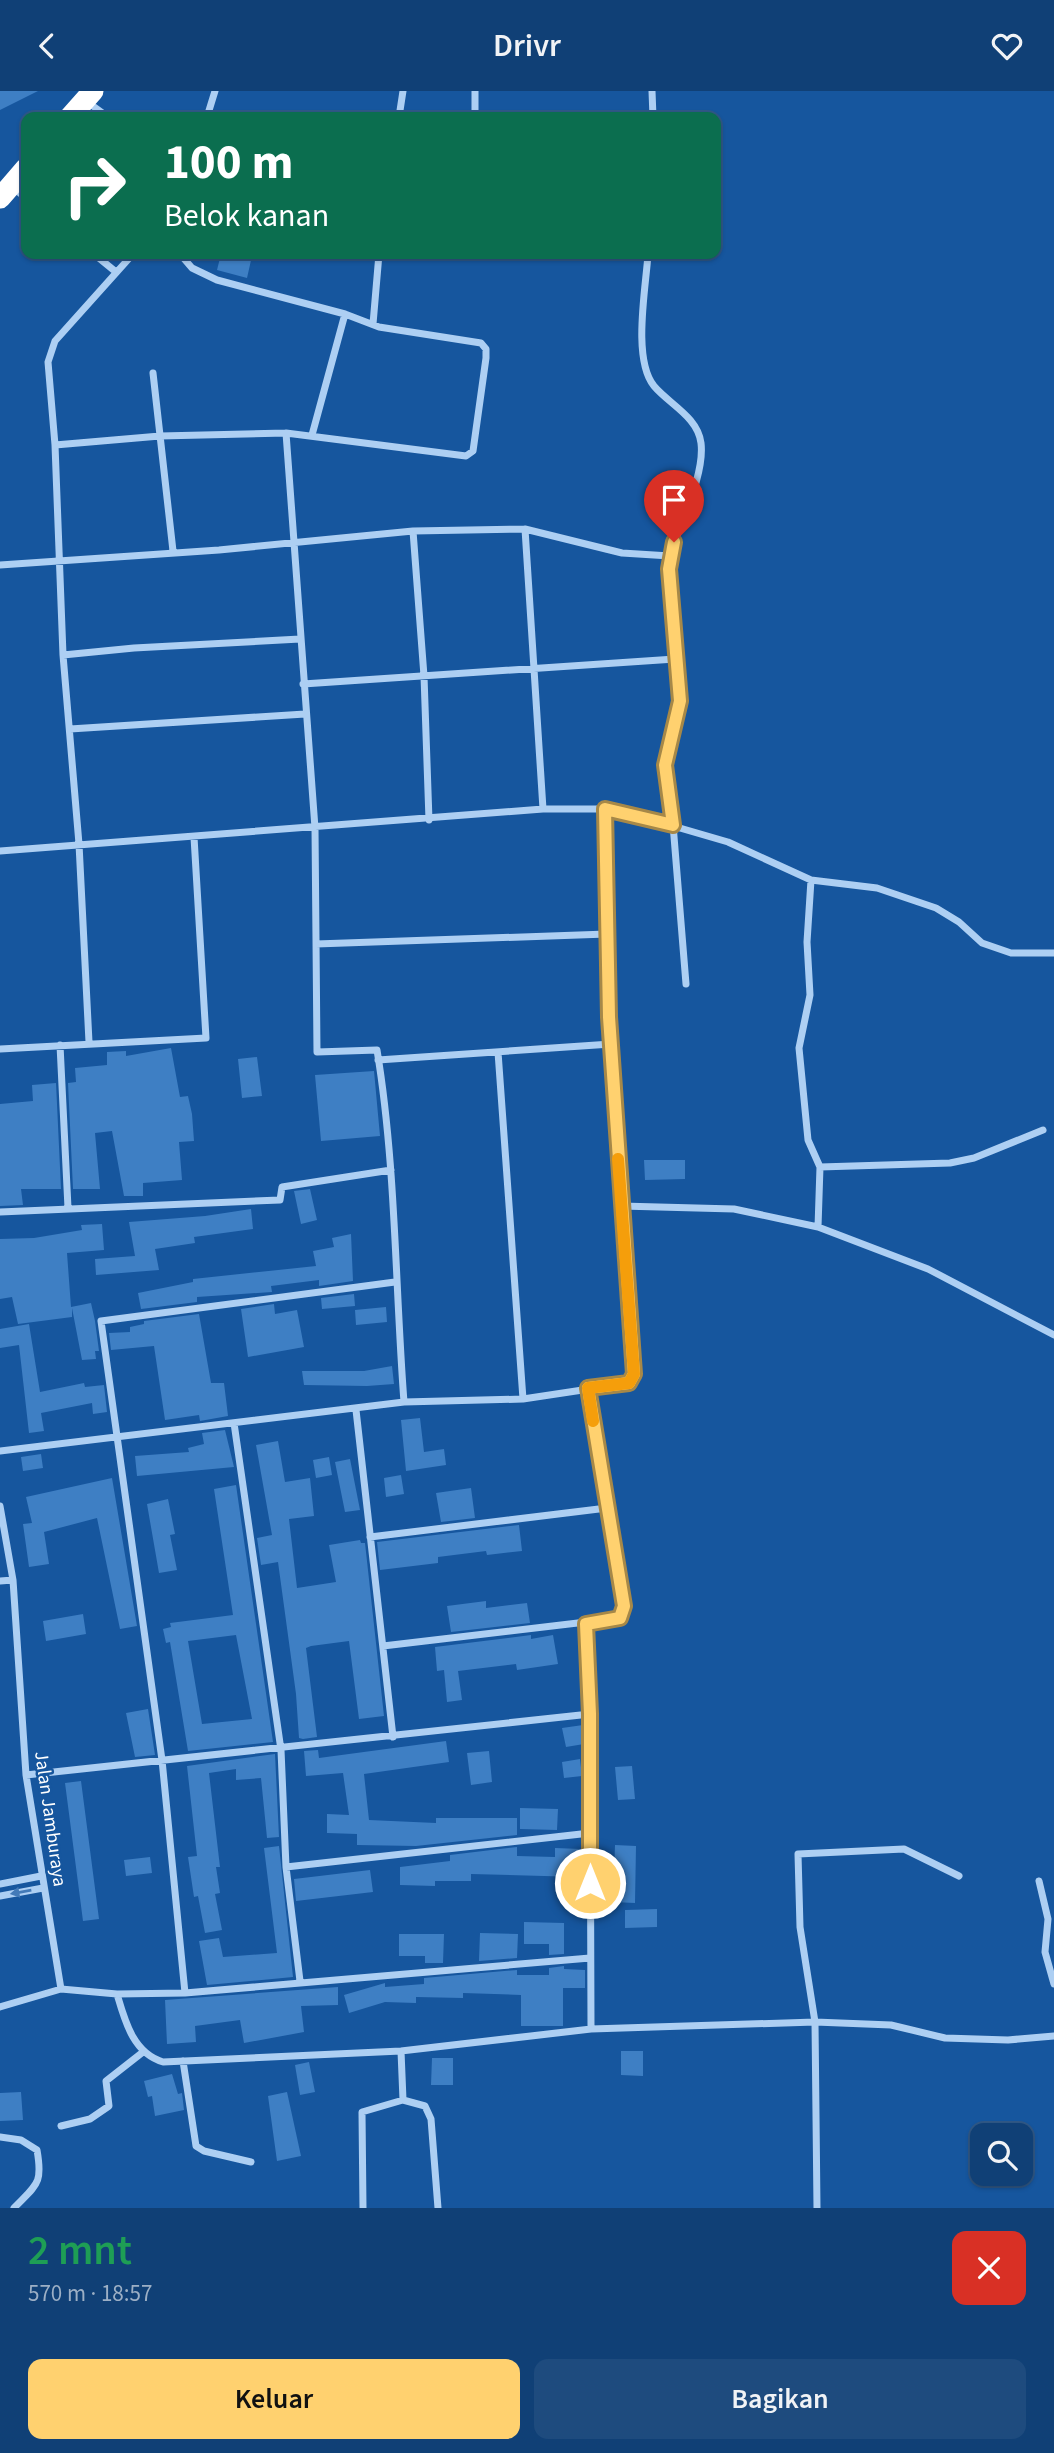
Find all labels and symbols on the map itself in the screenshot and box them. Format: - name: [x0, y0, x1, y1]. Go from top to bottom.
- pin: [644, 470, 704, 542]
- street label: Jalan Jamburaya: [27, 1750, 73, 1888]
- position arrow: [553, 1846, 627, 1920]
- one-way arrow: [10, 1887, 32, 1898]

